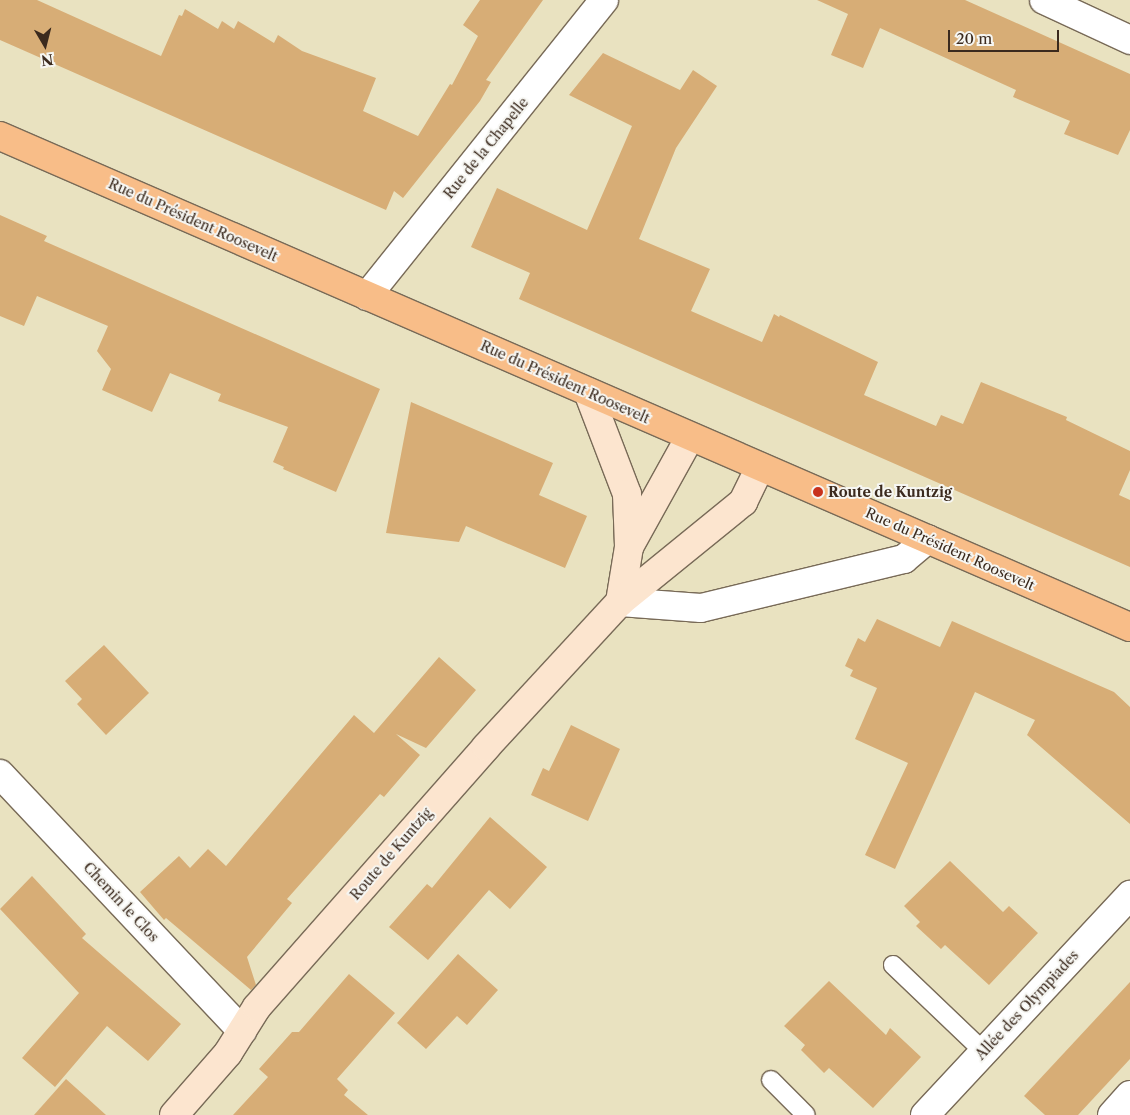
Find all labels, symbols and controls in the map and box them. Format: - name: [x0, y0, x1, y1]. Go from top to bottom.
- north arrow: [20, 20, 70, 70]
- scale bar: [950, 20, 1061, 52]
- text: 20 m: [956, 29, 992, 48]
- text: N: [40, 50, 54, 70]
- street label: Rue de la Chapelle: [440, 94, 532, 202]
- street label: Rue du Président Roosevelt: [106, 175, 280, 265]
- street label: Rue du Président Roosevelt: [478, 337, 652, 427]
- place label: Route de Kuntzig: [828, 484, 952, 500]
- marker: Route de Kuntzig: [812, 486, 824, 498]
- street label: Rue du Président Roosevelt: [863, 504, 1037, 594]
- street label: Route de Kuntzig: [347, 805, 435, 903]
- street label: Chemin le Clos: [80, 859, 162, 945]
- street label: Allée des Olympiades: [972, 947, 1082, 1063]

